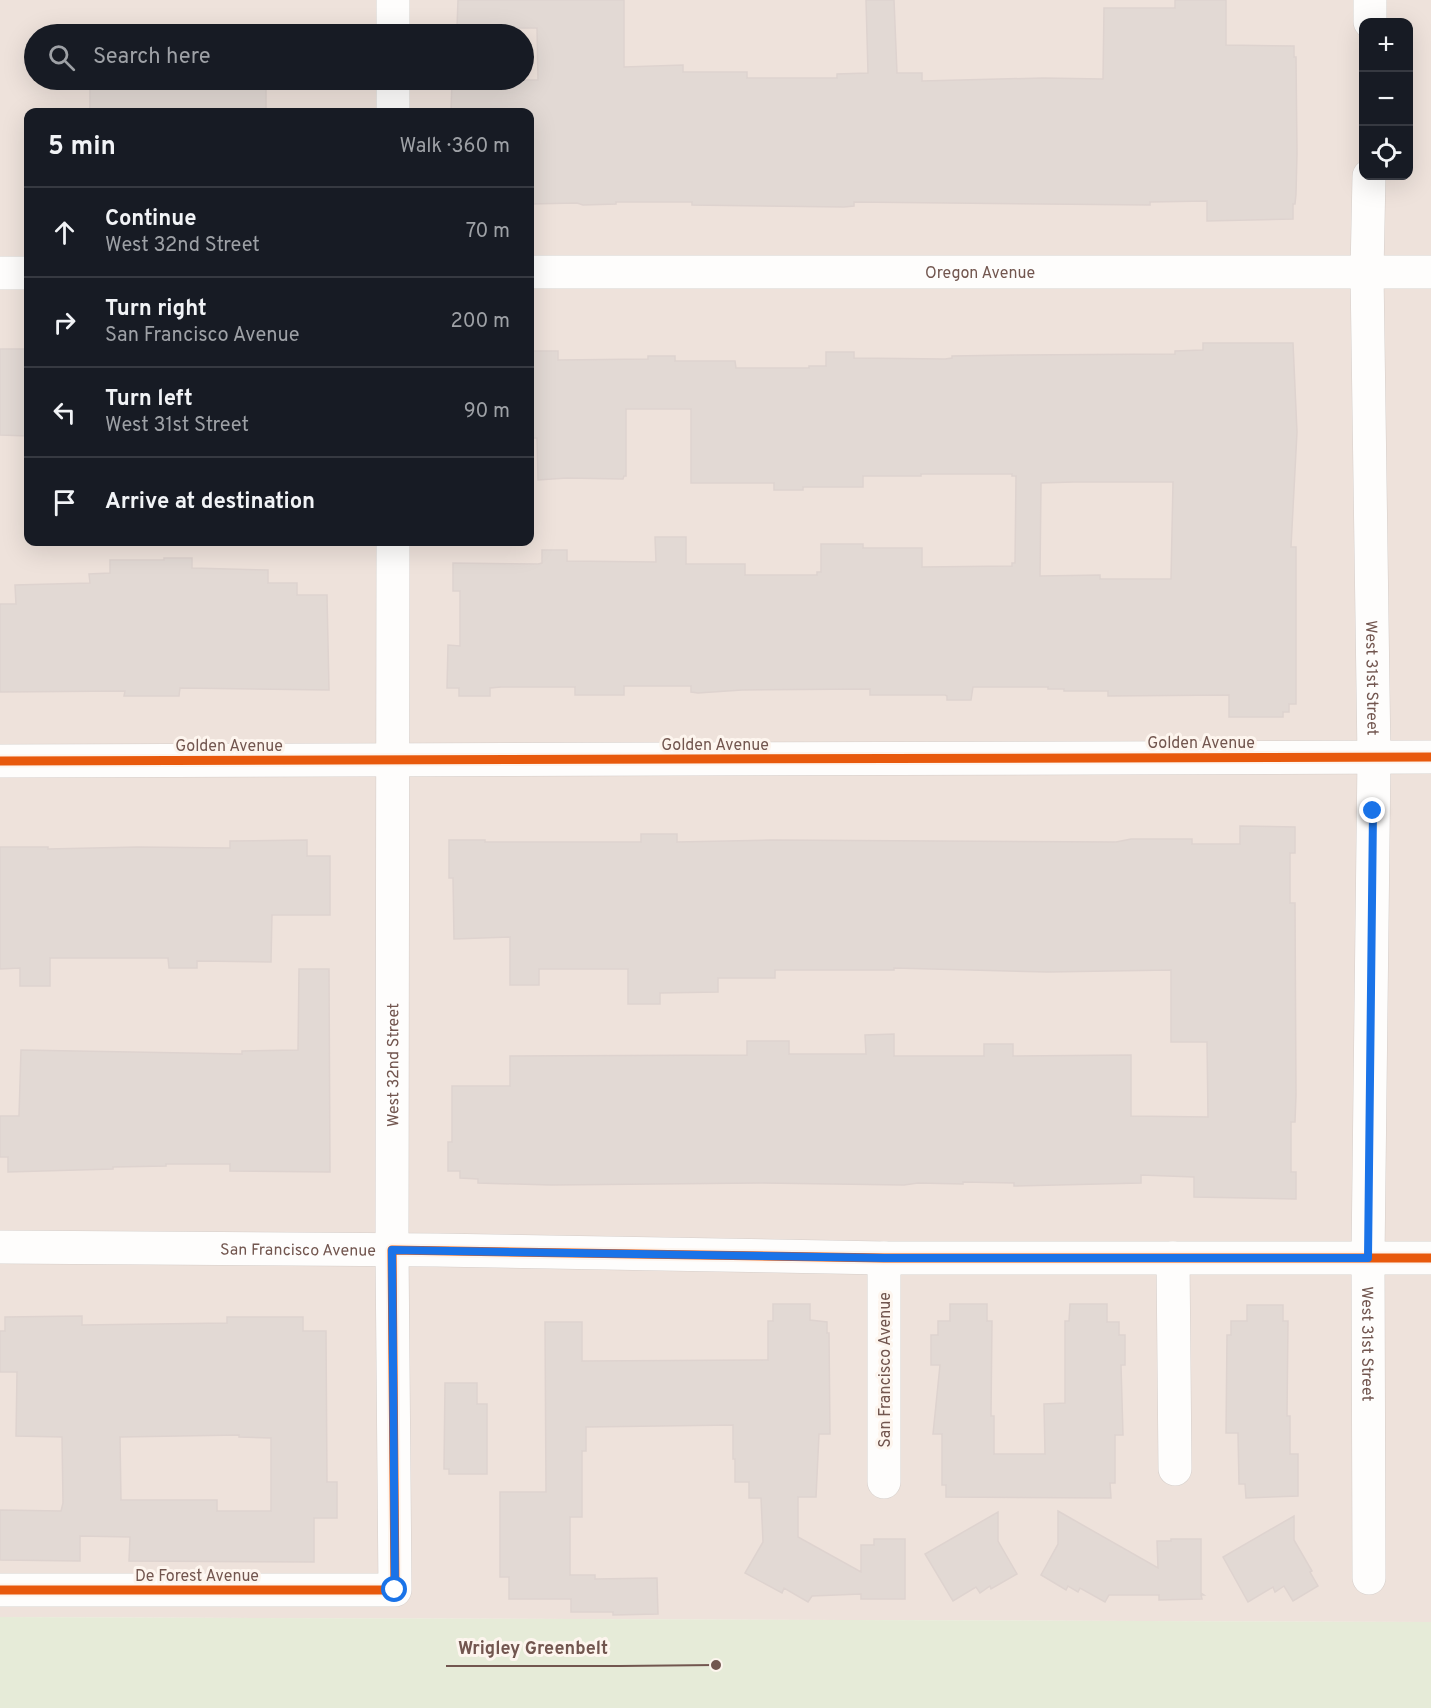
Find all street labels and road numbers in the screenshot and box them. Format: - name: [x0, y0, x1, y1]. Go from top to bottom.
- street label: Oregon Avenue: [925, 264, 1035, 284]
- street label: West 31st Street: [1360, 620, 1382, 736]
- street label: Golden Avenue: [1147, 734, 1255, 754]
- street label: Golden Avenue: [661, 736, 769, 756]
- street label: Golden Avenue: [175, 737, 283, 757]
- street label: West 32nd Street: [384, 1003, 404, 1127]
- street label: San Francisco Avenue: [220, 1241, 376, 1262]
- street label: West 31st Street: [1356, 1286, 1376, 1402]
- street label: San Francisco Avenue: [876, 1292, 896, 1448]
- street label: De Forest Avenue: [135, 1567, 259, 1587]

